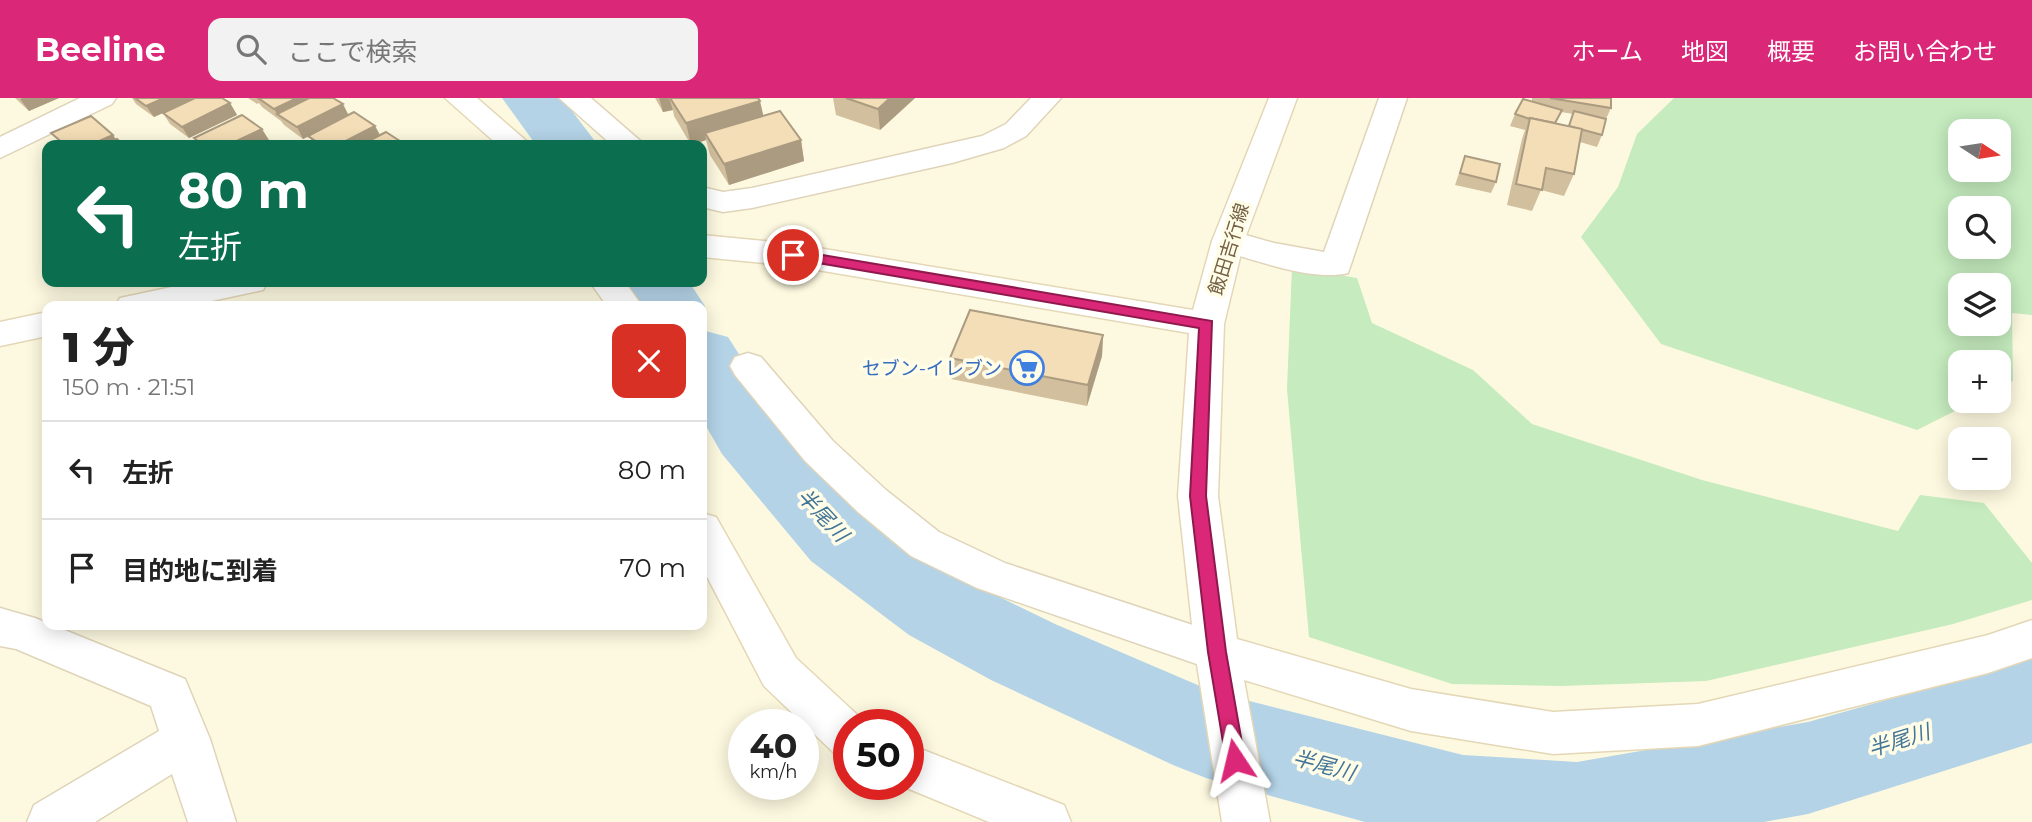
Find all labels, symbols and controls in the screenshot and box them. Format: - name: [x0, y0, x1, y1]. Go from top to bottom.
- search box: [208, 18, 698, 81]
- text: Beeline: [35, 29, 166, 69]
- icon: search: [232, 30, 270, 68]
- text: ここで検索: [288, 36, 418, 68]
- text: ホーム: [1572, 37, 1643, 66]
- text: 地図: [1681, 37, 1729, 66]
- text: 概要: [1767, 37, 1815, 66]
- text: お問い合わせ: [1853, 37, 1997, 66]
- north arrow: [1948, 119, 2011, 182]
- map controls: [1948, 119, 2011, 490]
- text: 80 m: [178, 161, 309, 220]
- icon: left: [63, 168, 154, 259]
- button: search: [1948, 196, 2011, 259]
- street label: 飯田吉行線: [1204, 200, 1254, 298]
- pin: [763, 225, 823, 285]
- text: 左折: [178, 227, 242, 266]
- icon: arrive: [774, 236, 812, 274]
- button: layers: [1948, 273, 2011, 336]
- text: 1 分: [63, 321, 134, 373]
- button: close: [612, 324, 686, 398]
- supermarket icon: セブン-イレブン: [1008, 349, 1046, 387]
- button: +: [1948, 350, 2011, 413]
- place label: セブン-イレブン: [862, 357, 1002, 380]
- text: 150 m · 21:51: [63, 373, 195, 401]
- button: −: [1948, 427, 2011, 490]
- icon: left: [63, 451, 101, 489]
- text: 80 m: [618, 454, 686, 486]
- text: 左折: [122, 457, 174, 489]
- water label: 半尾川: [792, 483, 855, 548]
- icon: arrive: [63, 549, 101, 587]
- text: 70 m: [620, 552, 686, 584]
- text: 目的地に到着: [122, 555, 278, 587]
- speed limit sign: 50: [833, 709, 924, 800]
- water label: 半尾川: [1865, 718, 1935, 761]
- position arrow: [1198, 723, 1272, 797]
- text: 40: [750, 724, 797, 767]
- water label: 半尾川: [1290, 745, 1360, 786]
- text: km/h: [749, 761, 798, 783]

